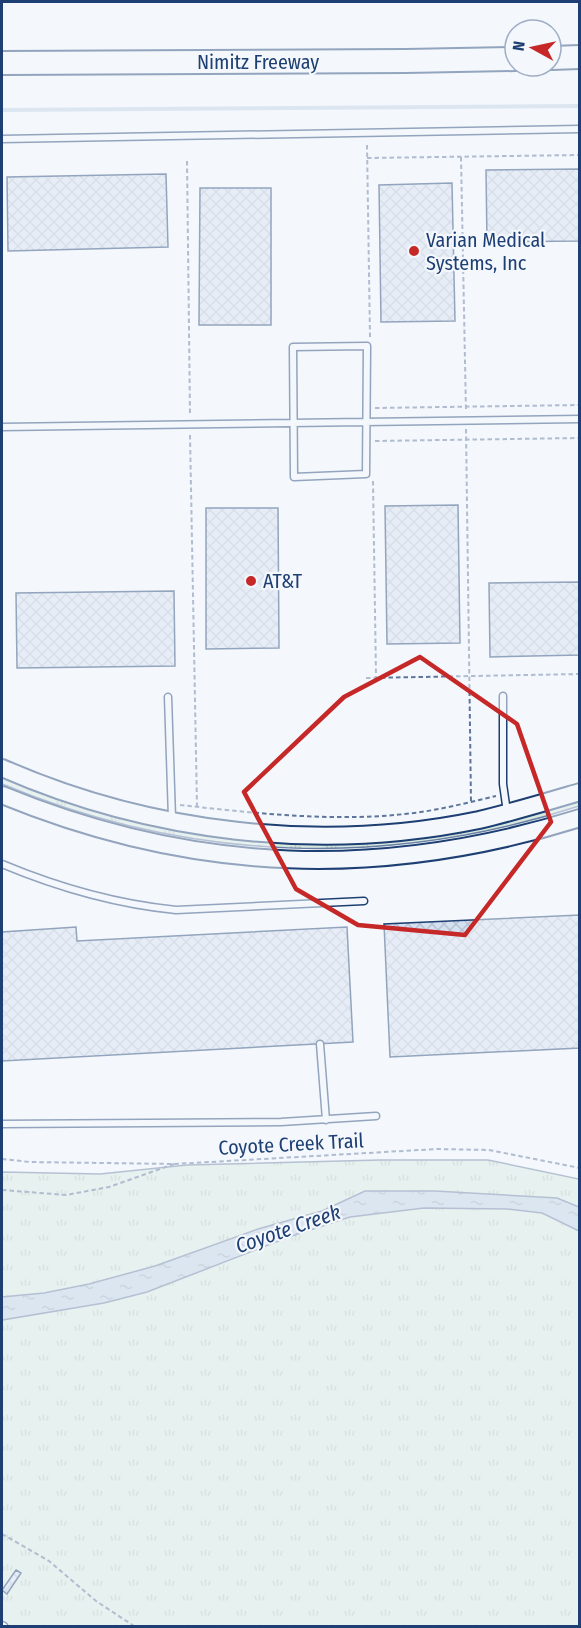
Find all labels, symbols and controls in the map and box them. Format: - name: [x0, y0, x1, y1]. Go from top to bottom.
- north arrow: [503, 18, 563, 78]
- text: N: [509, 40, 529, 52]
- street label: Nimitz Freeway: [197, 50, 319, 74]
- place label: Varian Medical Systems, Inc: [426, 228, 545, 275]
- marker: Varian Medical Systems, Inc: [407, 244, 421, 258]
- place label: AT&T: [263, 569, 303, 593]
- marker: AT&T: [244, 574, 258, 588]
- street label: Coyote Creek Trail: [218, 1128, 364, 1160]
- water label: Coyote Creek: [232, 1199, 344, 1259]

